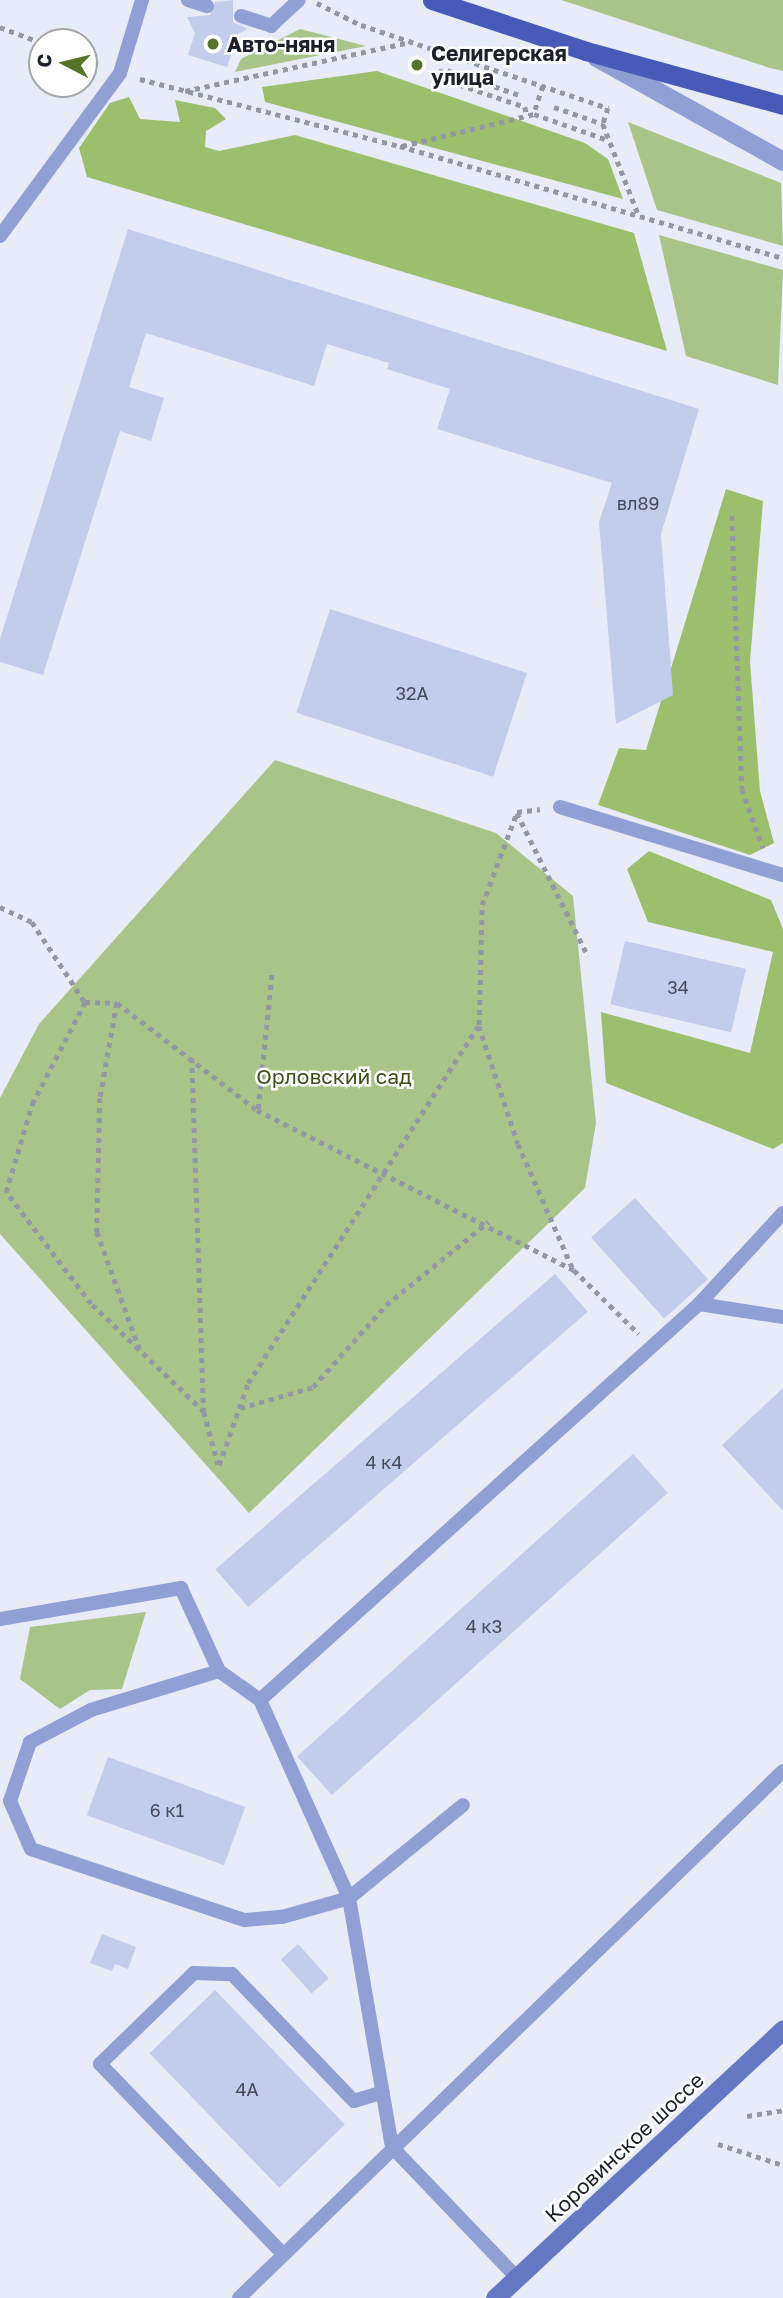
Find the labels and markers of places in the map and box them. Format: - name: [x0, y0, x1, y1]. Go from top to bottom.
- place label: Авто-няня: [227, 31, 335, 57]
- marker: Авто-няня: [205, 36, 221, 52]
- place label: Селигерская улица: [431, 40, 567, 90]
- marker: Селигерская улица: [409, 57, 425, 73]

